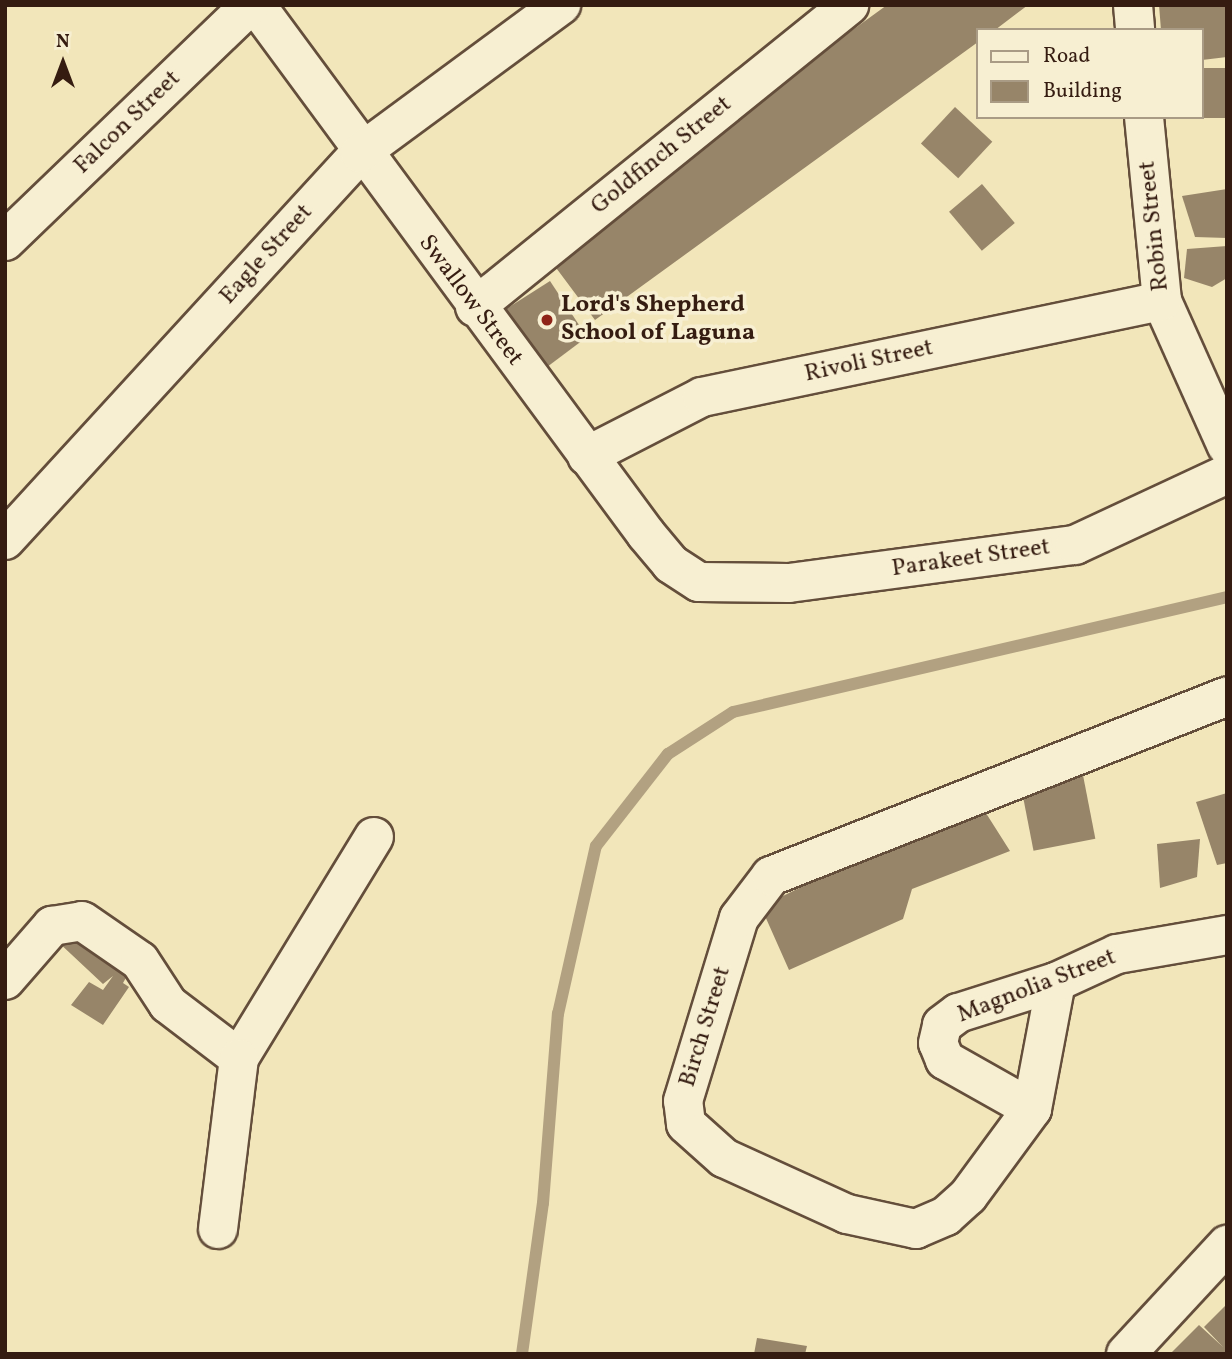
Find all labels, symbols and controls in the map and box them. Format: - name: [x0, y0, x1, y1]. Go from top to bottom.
- north arrow: [28, 28, 98, 98]
- legend: [976, 28, 1204, 119]
- text: N: [56, 29, 70, 55]
- text: Road: [1043, 42, 1090, 71]
- street label: Falcon Street: [69, 65, 187, 181]
- text: Building: [1043, 77, 1122, 106]
- street label: Goldfinch Street: [586, 91, 738, 221]
- street label: Robin Street: [1134, 159, 1176, 293]
- street label: Eagle Street: [215, 199, 319, 311]
- street label: Swallow Street: [411, 230, 529, 372]
- place label: Lord's Shepherd School of Laguna: [561, 292, 753, 348]
- marker: Lord's Shepherd School of Laguna: [539, 312, 555, 328]
- street label: Rivoli Street: [802, 334, 936, 390]
- street label: Parakeet Street: [890, 534, 1052, 584]
- street label: Magnolia Street: [954, 944, 1120, 1030]
- street label: Birch Street: [674, 963, 738, 1091]

